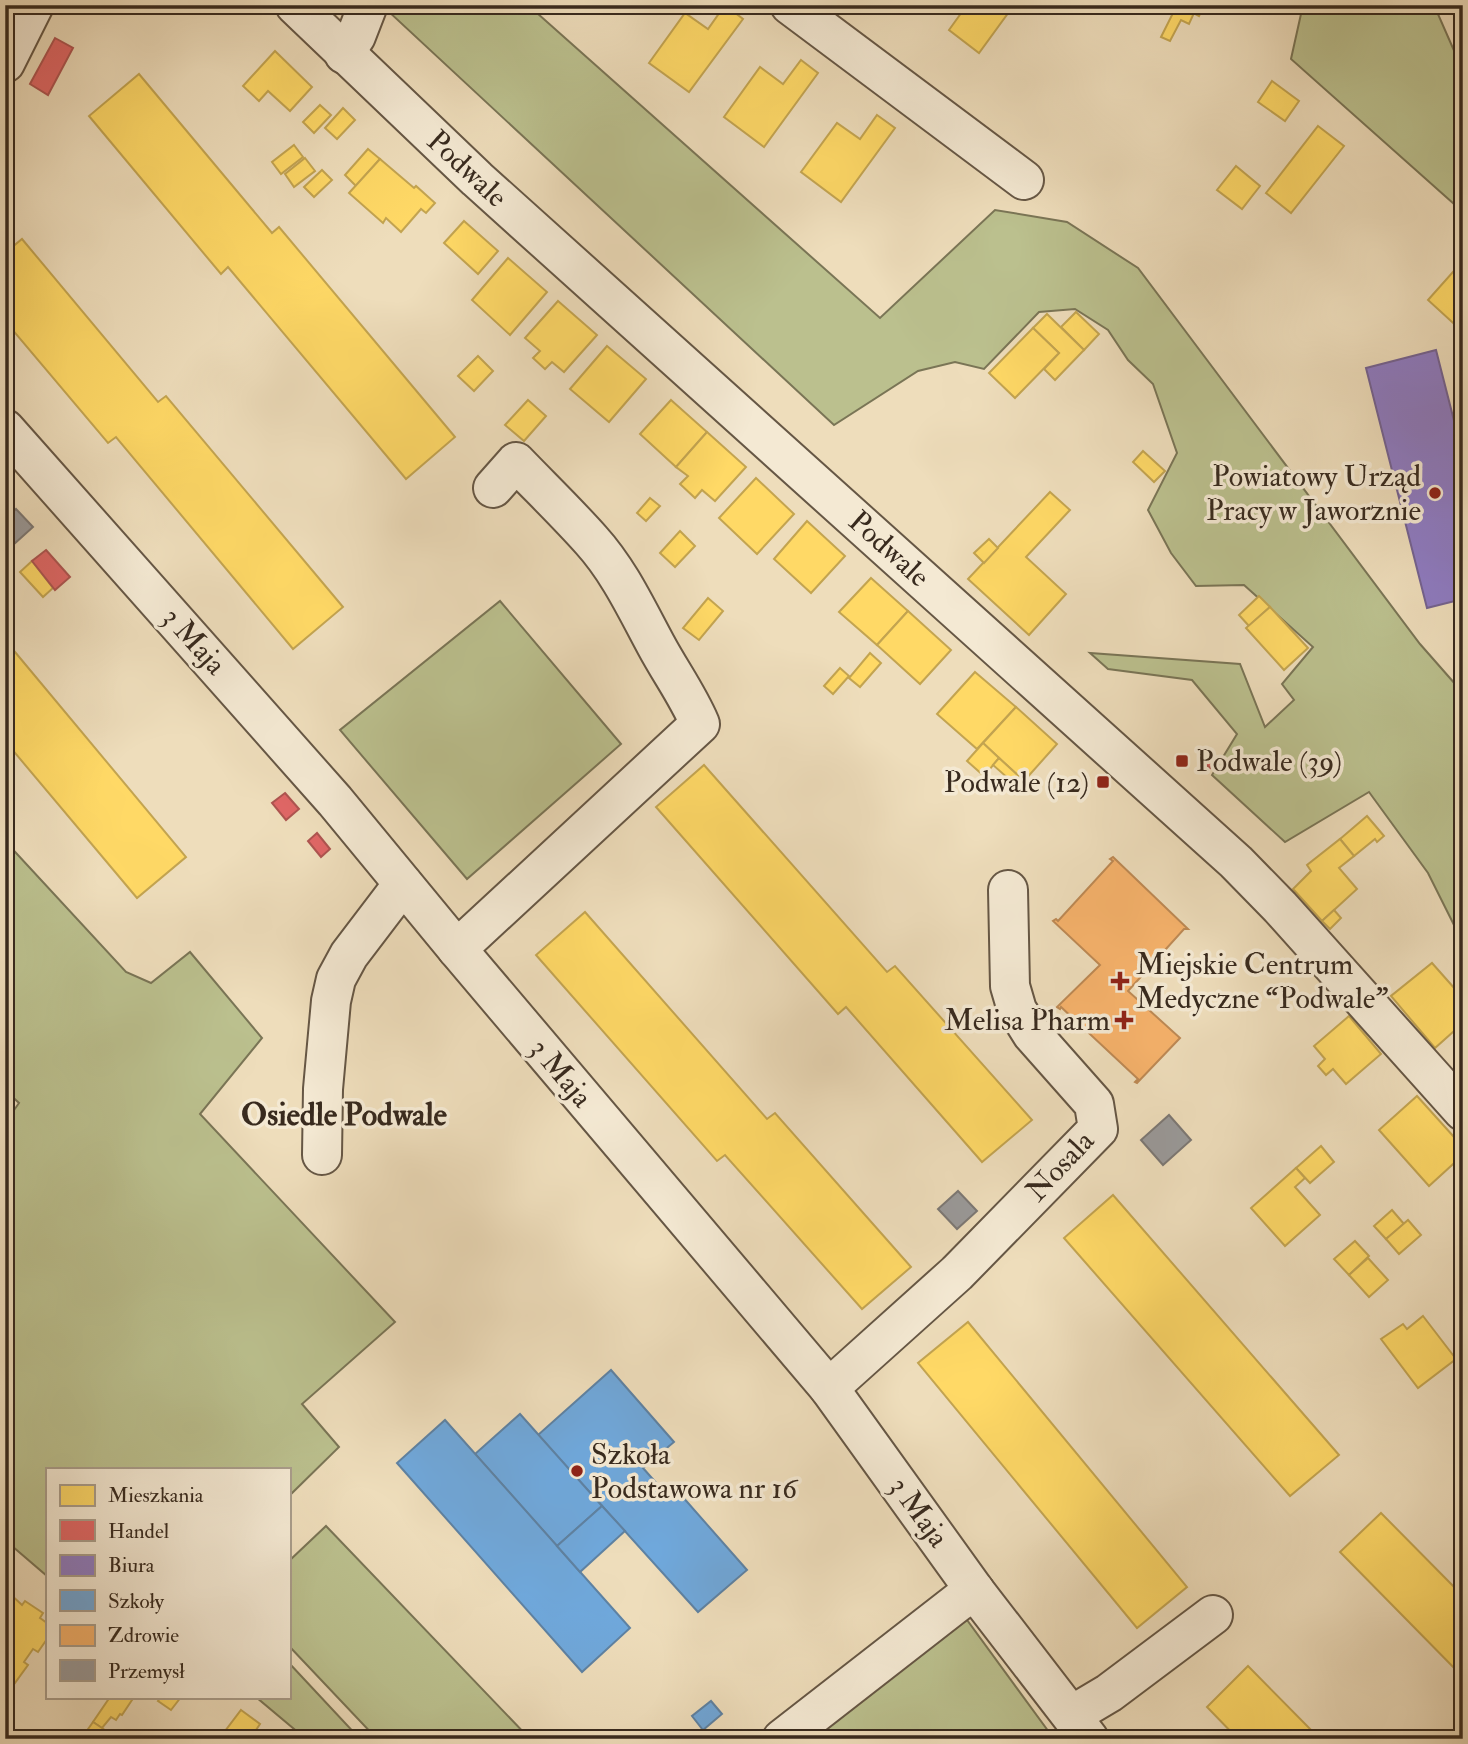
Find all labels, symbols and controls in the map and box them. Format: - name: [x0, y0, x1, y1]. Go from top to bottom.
- street label: Podwale: [419, 123, 515, 215]
- place label: Powiatowy Urząd Pracy w Jaworznie: [1206, 458, 1421, 529]
- marker: Powiatowy Urząd Pracy w Jaworznie: [1427, 485, 1443, 501]
- street label: Podwale: [841, 503, 937, 595]
- street label: 3 Maja: [154, 600, 234, 683]
- place label: Podwale (39): [1196, 743, 1342, 780]
- marker: Podwale (39): [1174, 753, 1190, 769]
- place label: Podwale (12): [944, 764, 1089, 801]
- marker: Podwale (12): [1095, 774, 1111, 790]
- place label: Miejskie Centrum Medyczne “Podwale”: [1136, 946, 1389, 1017]
- marker: Miejskie Centrum Medyczne “Podwale”: [1110, 971, 1130, 991]
- place label: Melisa Pharm: [944, 1002, 1110, 1039]
- marker: Melisa Pharm: [1116, 1012, 1132, 1028]
- street label: 3 Maja: [522, 1031, 601, 1115]
- district label: Osiedle Podwale: [241, 1095, 448, 1135]
- street label: Nosala: [1018, 1122, 1102, 1209]
- place label: Szkoła Podstawowa nr 16: [591, 1436, 799, 1507]
- marker: Szkoła Podstawowa nr 16: [569, 1463, 585, 1479]
- legend: [46, 1468, 290, 1698]
- street label: 3 Maja: [881, 1469, 957, 1555]
- text: Mieszkania: [108, 1482, 204, 1509]
- text: Handel: [108, 1518, 170, 1545]
- text: Biura: [108, 1552, 155, 1579]
- text: Szkoły: [108, 1588, 165, 1615]
- text: Zdrowie: [108, 1622, 179, 1649]
- text: Przemysł: [108, 1658, 185, 1685]

